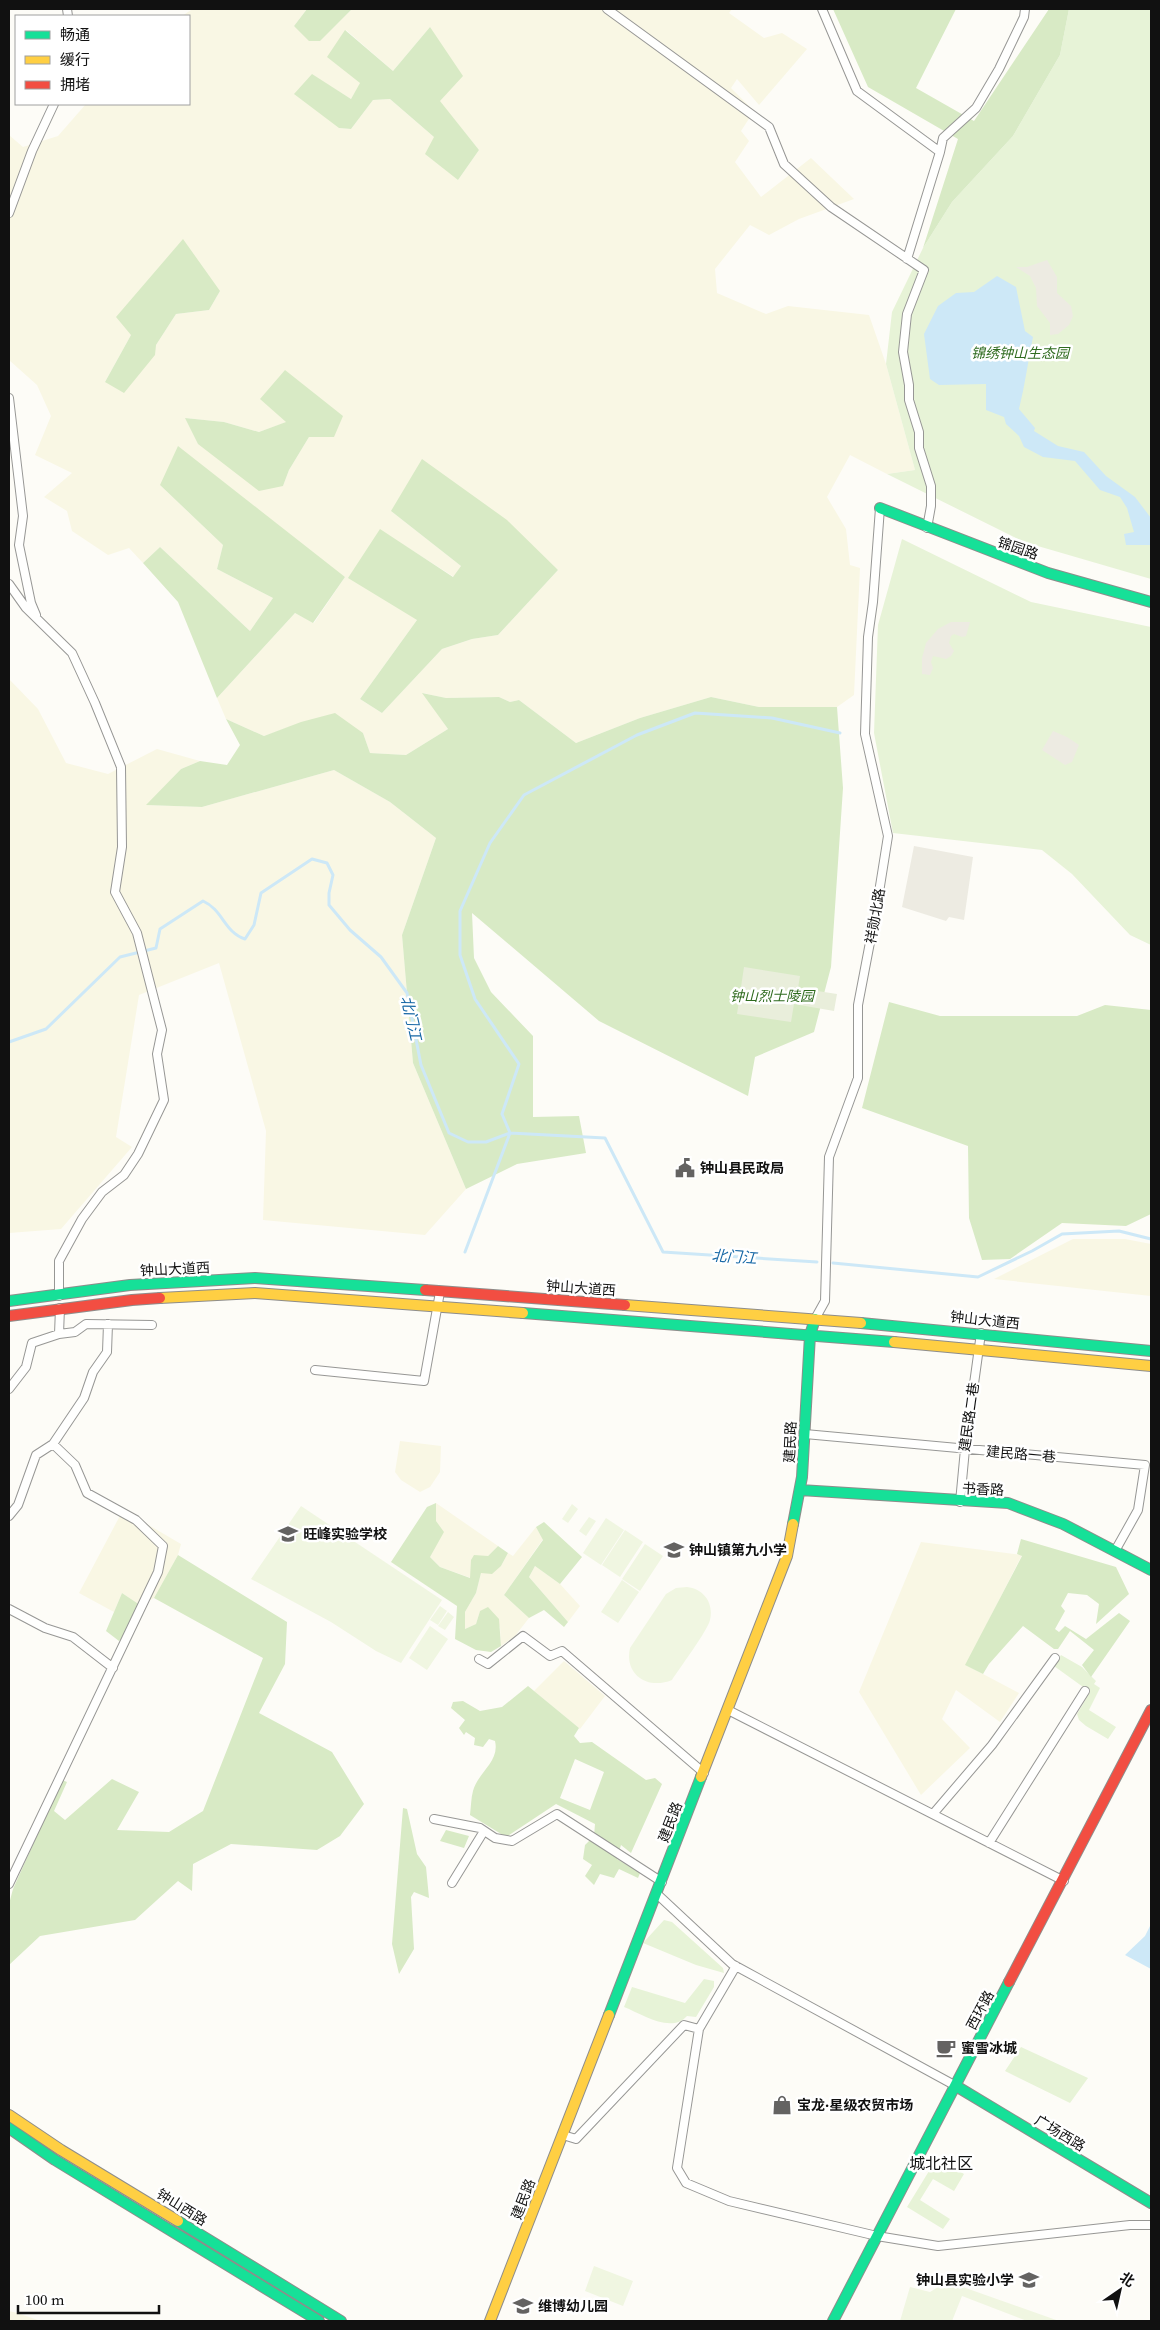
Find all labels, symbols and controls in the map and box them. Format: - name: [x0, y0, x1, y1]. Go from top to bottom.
- legend: [15, 15, 190, 105]
- text: 畅通: [60, 24, 90, 45]
- text: 缓行: [60, 49, 90, 70]
- text: 拥堵: [60, 74, 90, 95]
- park label: 锦绣钟山生态园: [971, 343, 1071, 363]
- street label: 锦园路: [995, 532, 1041, 564]
- street label: 祥勋北路: [860, 887, 890, 945]
- park label: 钟山烈士陵园: [730, 986, 816, 1006]
- water label: 北门江: [396, 994, 427, 1044]
- public building icon: 钟山县民政局: [674, 1157, 696, 1179]
- place label: 钟山县民政局: [700, 1158, 784, 1178]
- water label: 北门江: [711, 1244, 759, 1269]
- street label: 钟山大道西: [140, 1257, 210, 1281]
- street label: 钟山大道西: [545, 1276, 617, 1300]
- street label: 钟山大道西: [949, 1306, 1021, 1334]
- street label: 建民路二巷: [954, 1381, 984, 1453]
- street label: 建民路: [779, 1421, 801, 1463]
- street label: 建民路一巷: [985, 1441, 1057, 1467]
- street label: 书香路: [962, 1478, 1004, 1500]
- school or university icon: 旺峰实验学校: [277, 1523, 299, 1545]
- place label: 旺峰实验学校: [303, 1524, 387, 1544]
- school or university icon: 钟山镇第九小学: [663, 1539, 685, 1561]
- place label: 钟山镇第九小学: [689, 1540, 787, 1560]
- street label: 建民路: [653, 1799, 687, 1845]
- street label: 西环路: [961, 1987, 999, 2033]
- cafe icon: 蜜雪冰城: [935, 2037, 957, 2059]
- place label: 蜜雪冰城: [961, 2038, 1017, 2058]
- shop icon: 宝龙·星级农贸市场: [771, 2094, 793, 2116]
- place label: 宝龙·星级农贸市场: [797, 2095, 913, 2115]
- street label: 广场西路: [1031, 2110, 1089, 2156]
- district label: 城北社区: [909, 2152, 973, 2174]
- street label: 建民路: [506, 2176, 540, 2222]
- street label: 钟山西路: [153, 2184, 211, 2230]
- north arrow: [1095, 2265, 1145, 2315]
- text: 北: [1116, 2267, 1139, 2291]
- school or university icon: 钟山县实验小学: [1018, 2269, 1040, 2291]
- place label: 钟山县实验小学: [916, 2270, 1014, 2290]
- scale bar: [18, 2282, 159, 2314]
- text: 100 m: [25, 2289, 65, 2310]
- school or university icon: 维博幼儿园: [512, 2295, 534, 2317]
- place label: 维博幼儿园: [538, 2296, 608, 2316]

